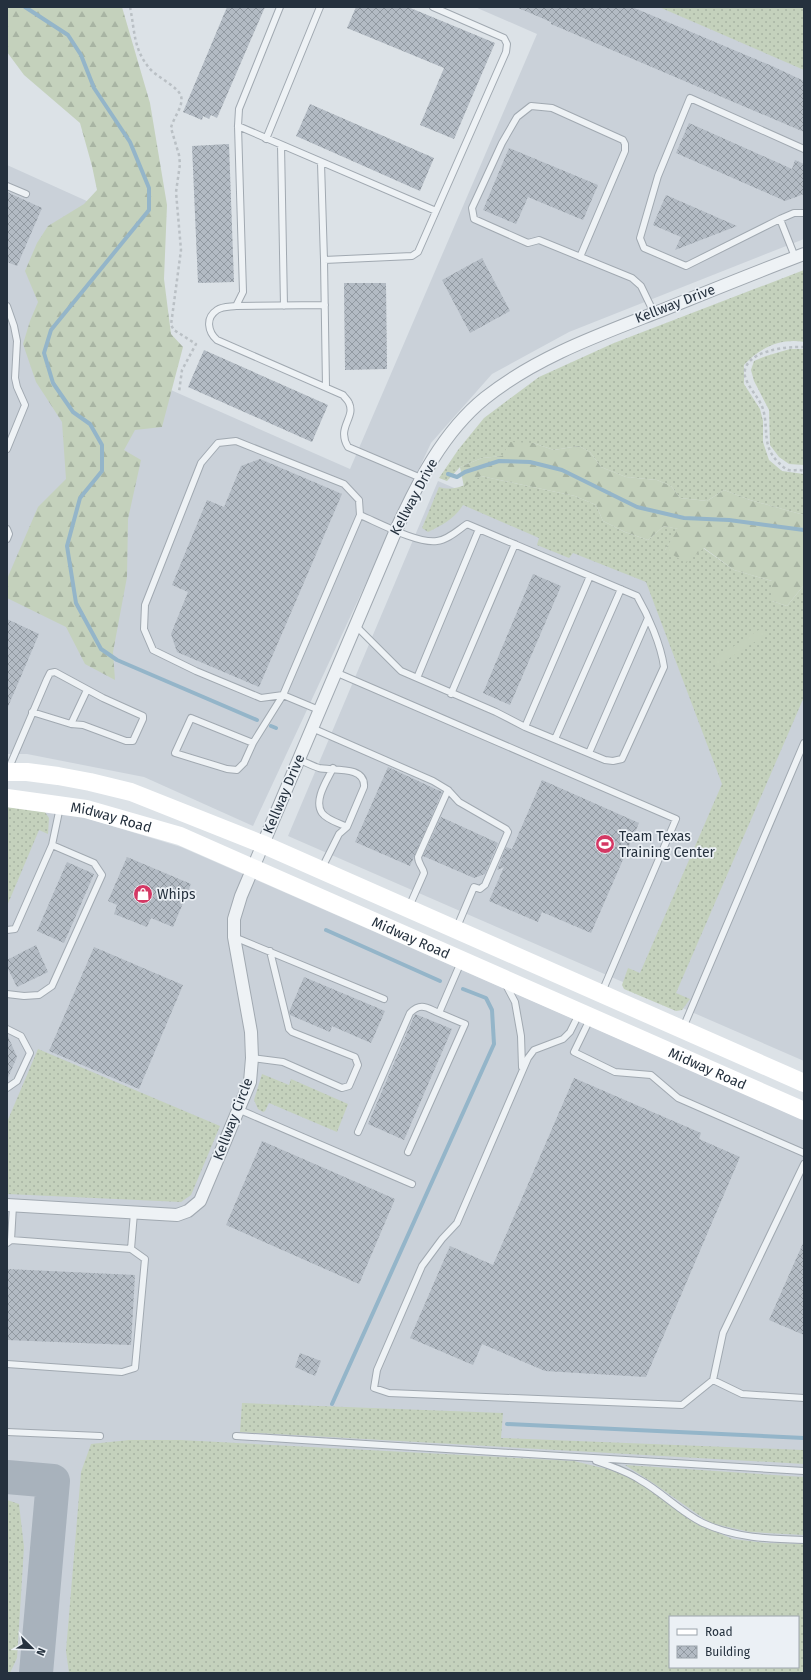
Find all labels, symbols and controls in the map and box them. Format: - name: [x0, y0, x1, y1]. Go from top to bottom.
- street label: Kellway Drive: [632, 281, 718, 327]
- street label: Kellway Drive: [387, 456, 441, 538]
- street label: Kellway Drive: [260, 752, 308, 836]
- street label: Midway Road: [69, 798, 154, 836]
- place label: Team Texas Training Center: [619, 828, 716, 861]
- sports icon: Team Texas Training Center: [594, 833, 616, 855]
- shop icon: Whips: [132, 883, 154, 905]
- place label: Whips: [157, 886, 196, 903]
- street label: Midway Road: [369, 913, 453, 962]
- street label: Midway Road: [666, 1044, 749, 1093]
- street label: Kellway Circle: [209, 1075, 257, 1163]
- legend: [669, 1616, 799, 1668]
- text: Road: [705, 1625, 733, 1639]
- north arrow: [12, 1628, 52, 1668]
- text: Building: [705, 1645, 751, 1659]
- text: N: [33, 1646, 48, 1658]

